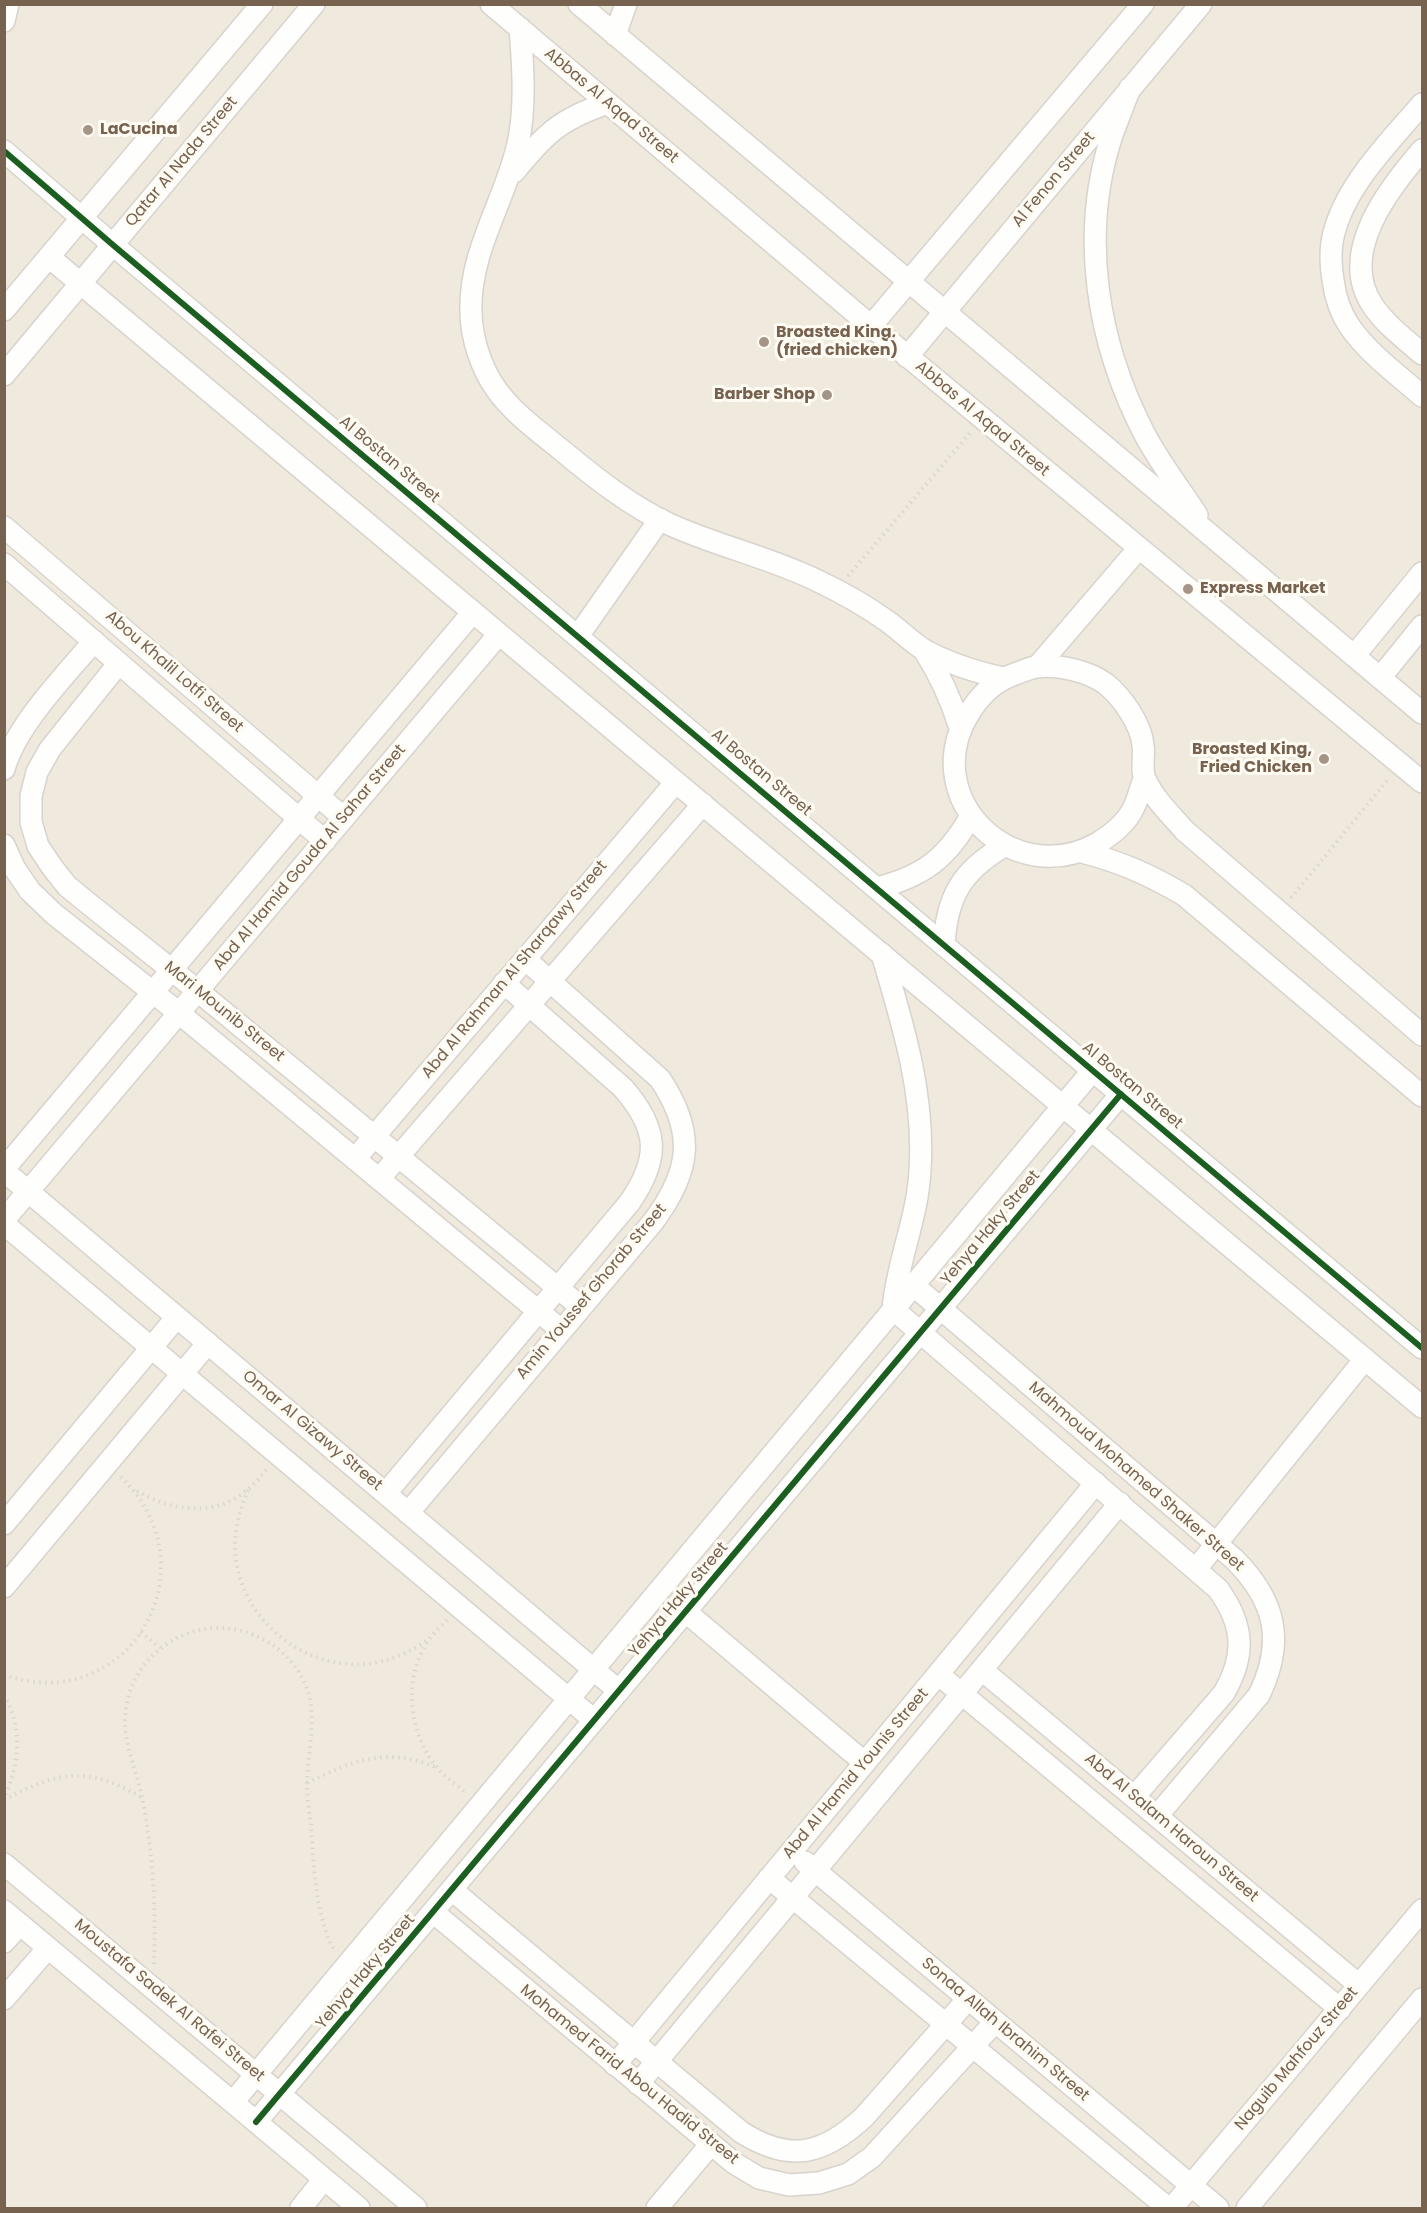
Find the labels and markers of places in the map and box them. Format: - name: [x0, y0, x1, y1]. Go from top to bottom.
- place label: LaCucina: [100, 120, 178, 140]
- marker: LaCucina: [81, 123, 95, 137]
- place label: Broasted King, (fried chicken): [776, 323, 898, 361]
- marker: Broasted King, (fried chicken): [757, 335, 771, 349]
- place label: Barber Shop: [714, 385, 815, 405]
- marker: Barber Shop: [820, 388, 834, 402]
- place label: Express Market: [1200, 579, 1326, 599]
- marker: Express Market: [1181, 582, 1195, 596]
- place label: Broasted King, Fried Chicken: [1192, 740, 1312, 778]
- marker: Broasted King, Fried Chicken: [1317, 752, 1331, 766]

